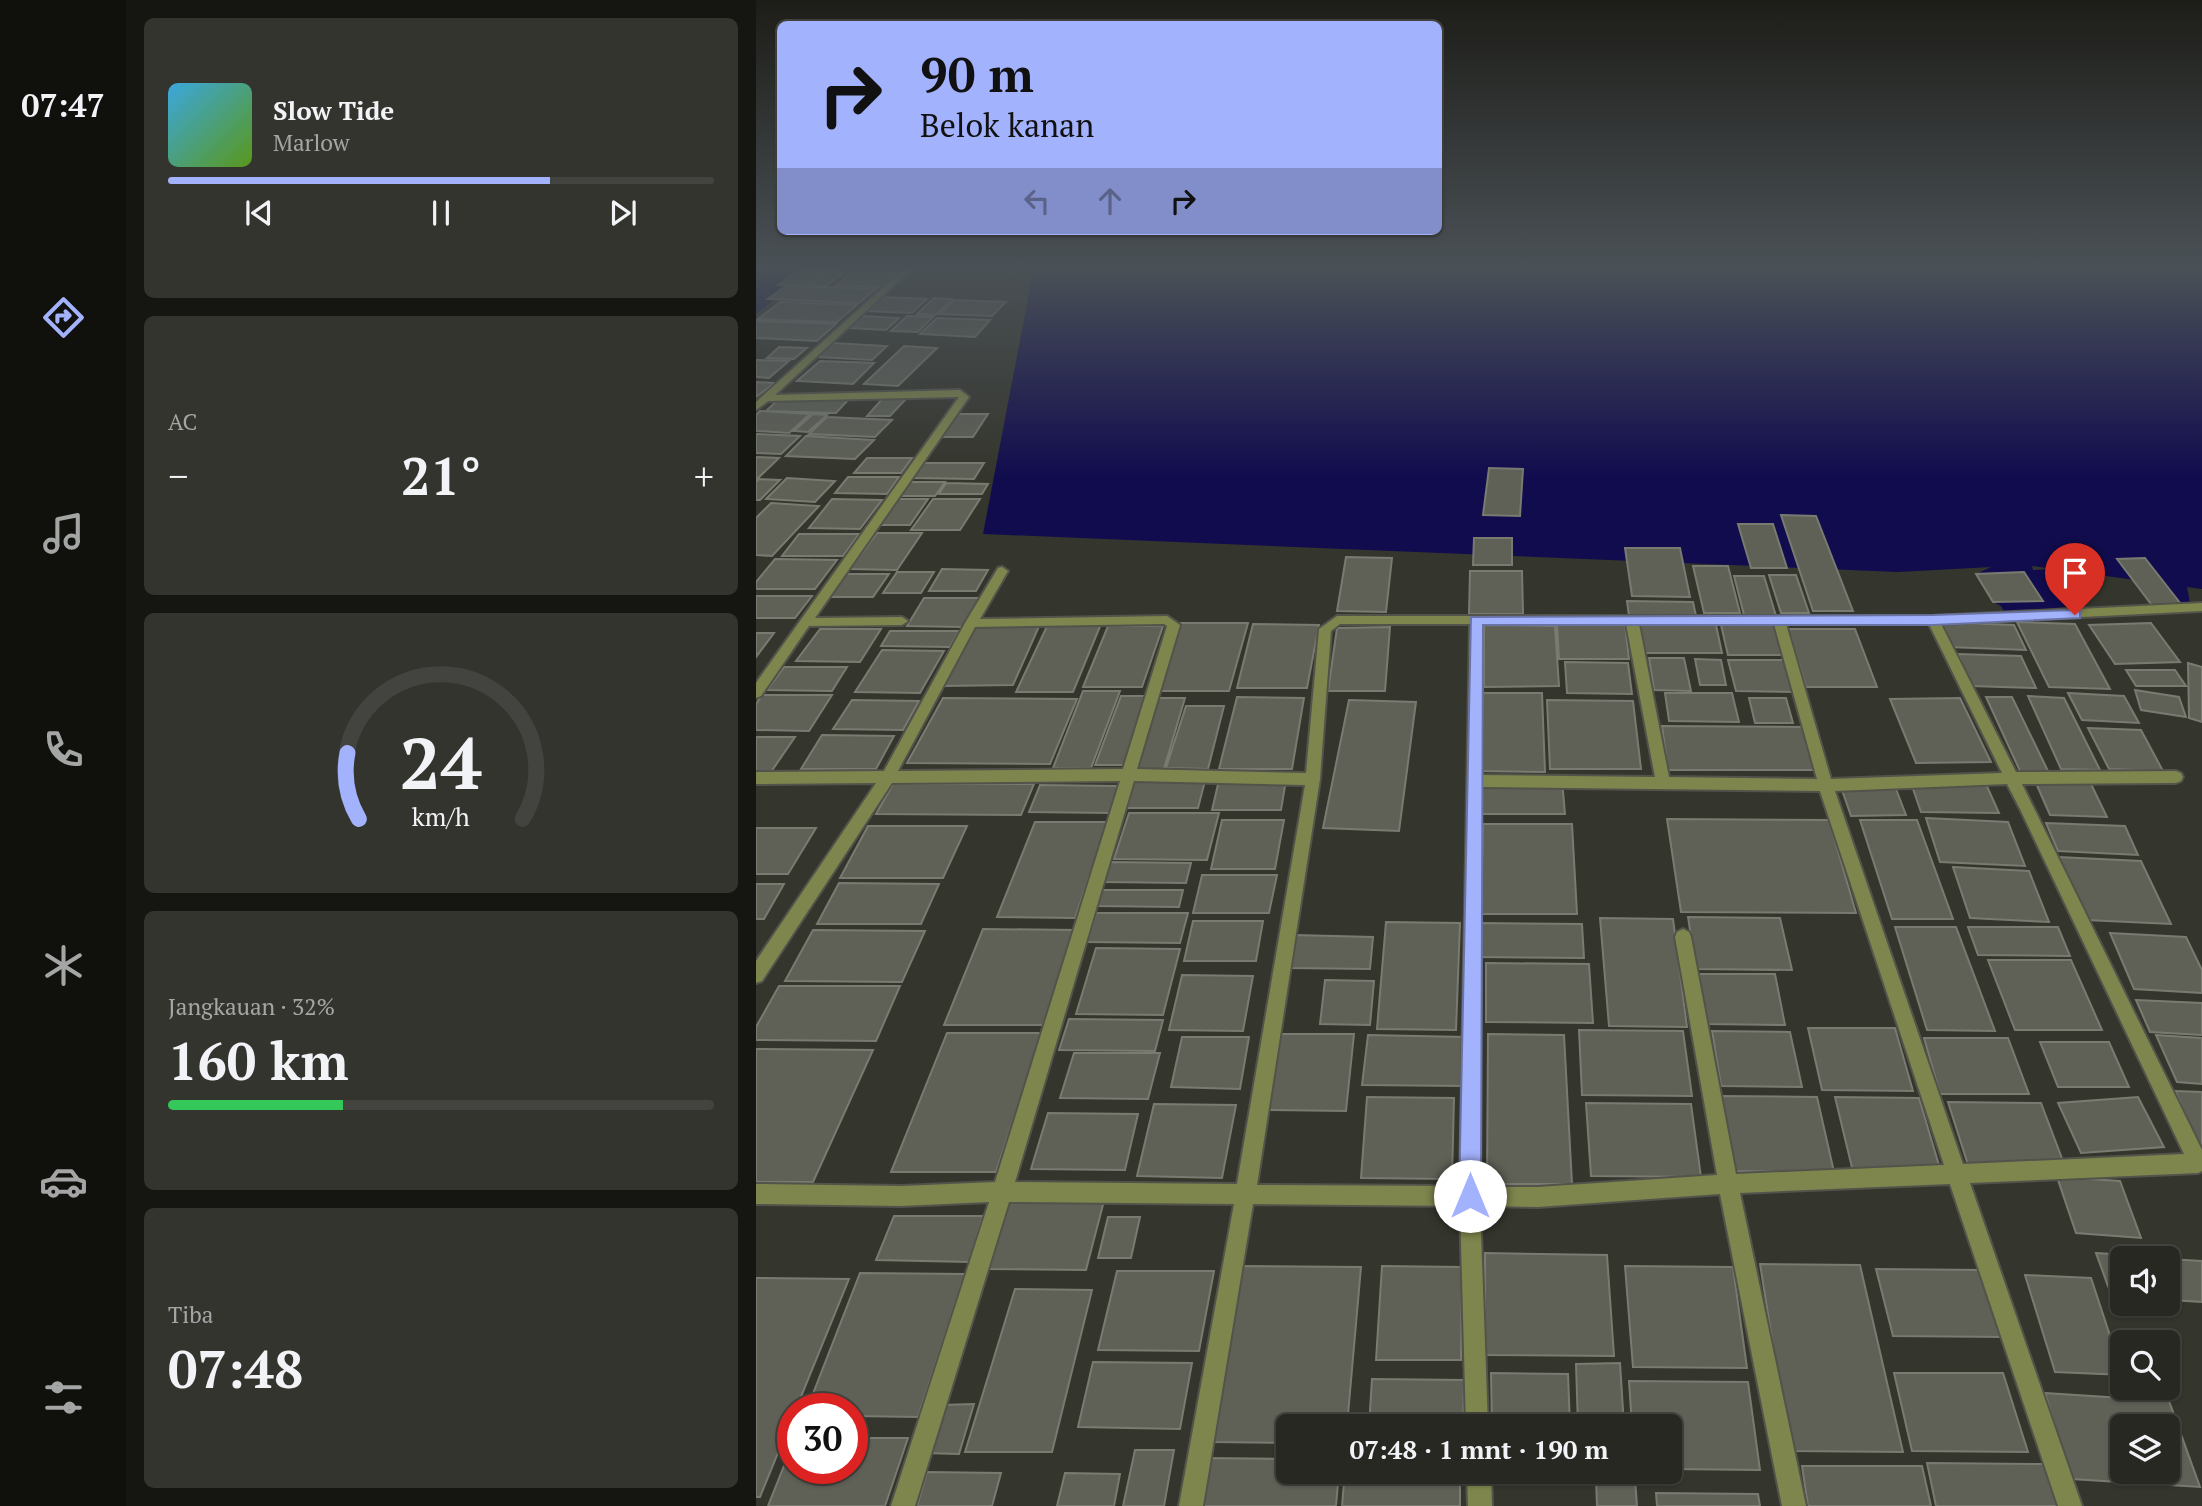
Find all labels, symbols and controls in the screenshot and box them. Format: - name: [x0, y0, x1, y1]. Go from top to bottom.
- text: 90 m: [920, 41, 1034, 106]
- icon: right: [805, 49, 896, 140]
- text: 07:47: [21, 84, 105, 126]
- text: Slow Tide: [273, 93, 394, 127]
- text: Belok kanan: [920, 104, 1094, 146]
- text: Marlow: [273, 127, 350, 158]
- icon: left: [1018, 182, 1056, 220]
- icon: ahead: [1091, 182, 1129, 220]
- icon: right: [1164, 182, 1202, 220]
- icon: previous: [240, 194, 278, 232]
- icon: pause: [422, 194, 460, 232]
- icon: next: [604, 194, 642, 232]
- icon: directions: [39, 293, 88, 342]
- text: AC: [168, 406, 197, 437]
- text: 21°: [401, 441, 481, 510]
- text: −: [168, 451, 188, 501]
- text: +: [694, 451, 714, 501]
- icon: music: [39, 509, 88, 558]
- pin: [2045, 543, 2105, 615]
- icon: arrive: [2056, 554, 2094, 592]
- text: 24: [400, 713, 482, 810]
- icon: phone: [39, 725, 88, 774]
- text: km/h: [412, 800, 470, 833]
- icon: climate: [39, 941, 88, 990]
- text: Jangkauan · 32%: [168, 991, 335, 1022]
- text: 160 km: [168, 1026, 349, 1095]
- icon: car: [39, 1157, 88, 1206]
- position arrow: [1433, 1159, 1507, 1233]
- map controls: [2110, 1246, 2180, 1484]
- button: sound: [2110, 1246, 2180, 1316]
- text: Tiba: [168, 1299, 213, 1330]
- button: search: [2110, 1330, 2180, 1400]
- text: 07:48: [168, 1334, 303, 1403]
- icon: filters: [39, 1373, 88, 1422]
- speed limit sign: 30: [777, 1393, 868, 1484]
- button: layers: [2110, 1414, 2180, 1484]
- text: 07:48 · 1 mnt · 190 m: [1349, 1432, 1609, 1466]

